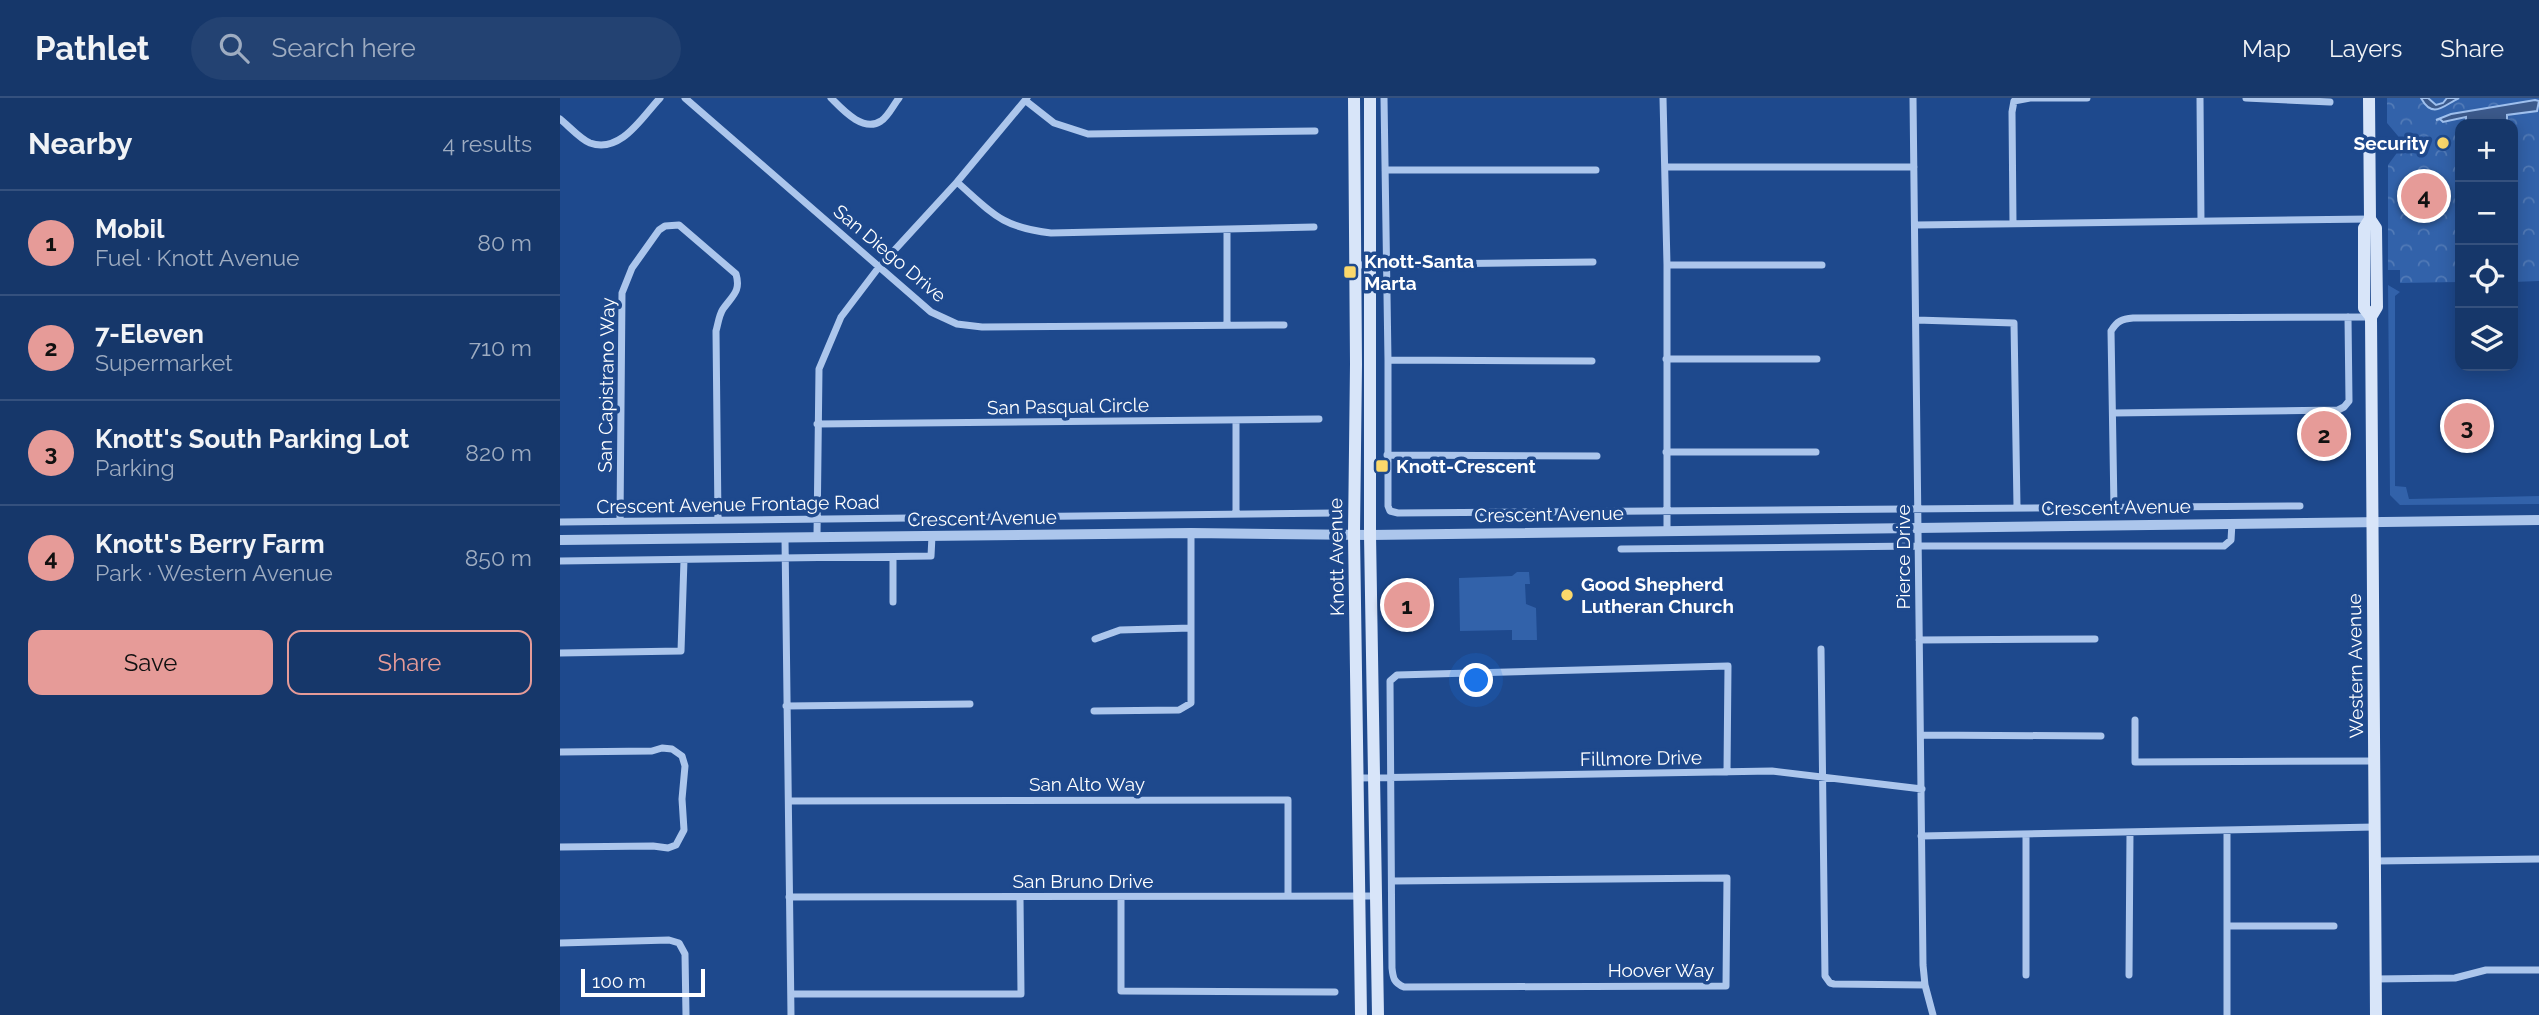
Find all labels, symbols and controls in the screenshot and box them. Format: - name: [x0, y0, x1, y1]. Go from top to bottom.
- search box: [191, 17, 681, 80]
- text: Pathlet: [35, 29, 149, 68]
- icon: search: [215, 29, 253, 67]
- text: Search here: [271, 33, 416, 63]
- text: Map: [2242, 34, 2291, 63]
- text: Layers: [2329, 34, 2402, 63]
- text: Share: [2440, 34, 2504, 63]
- map controls: [2455, 119, 2518, 371]
- button: +: [2455, 119, 2518, 182]
- text: Nearby: [28, 126, 132, 161]
- text: 4 results: [443, 130, 532, 157]
- place label: Security: [2354, 132, 2430, 154]
- marker: Security: [2435, 135, 2451, 151]
- pin: 4: [2401, 170, 2447, 222]
- button: −: [2455, 182, 2518, 245]
- street label: San Diego Drive: [829, 200, 951, 306]
- text: Mobil: [95, 214, 164, 244]
- text: 1: [45, 229, 57, 256]
- text: 80 m: [477, 229, 532, 256]
- text: Fuel · Knott Avenue: [95, 244, 300, 271]
- button: locate: [2455, 245, 2518, 308]
- place label: Knott-Santa Marta: [1364, 250, 1474, 294]
- marker: Knott-Santa Marta: [1342, 264, 1358, 280]
- street label: San Capistrano Way: [593, 297, 619, 473]
- button: layers: [2455, 308, 2518, 371]
- text: 7-Eleven: [95, 319, 204, 349]
- text: 2: [45, 334, 57, 361]
- text: 710 m: [469, 334, 532, 361]
- text: Supermarket: [95, 349, 233, 376]
- street label: San Pasqual Circle: [987, 394, 1149, 418]
- pin: 3: [2444, 400, 2490, 452]
- pin: 2: [2301, 408, 2347, 460]
- text: Knott's South Parking Lot: [95, 424, 409, 454]
- text: 3: [45, 439, 57, 466]
- text: 820 m: [465, 439, 532, 466]
- text: Parking: [95, 454, 175, 481]
- place label: Knott-Crescent: [1396, 455, 1537, 477]
- marker: Knott-Crescent: [1374, 458, 1390, 474]
- street label: Crescent Avenue Frontage Road: [596, 491, 880, 517]
- street label: Crescent Avenue: [2041, 495, 2191, 519]
- street label: Knott Avenue: [1324, 498, 1348, 616]
- street label: Crescent Avenue: [1474, 502, 1624, 526]
- street label: Pierce Drive: [1892, 504, 1914, 610]
- street label: Crescent Avenue: [907, 506, 1057, 530]
- text: Knott's Berry Farm: [95, 529, 325, 559]
- text: 4: [44, 544, 58, 571]
- text: 850 m: [465, 544, 532, 571]
- text: Park · Western Avenue: [95, 559, 333, 586]
- place label: Good Shepherd Lutheran Church: [1581, 573, 1734, 617]
- pin: 1: [1384, 579, 1430, 631]
- marker: Good Shepherd Lutheran Church: [1559, 587, 1575, 603]
- street label: Western Avenue: [2343, 593, 2367, 739]
- button: Save: [28, 630, 273, 695]
- button: Share: [287, 630, 532, 695]
- your location: [1459, 663, 1493, 697]
- street label: Fillmore Drive: [1580, 746, 1702, 770]
- street label: San Alto Way: [1029, 773, 1145, 795]
- street label: San Bruno Drive: [1013, 870, 1153, 892]
- street label: Hoover Way: [1608, 959, 1714, 981]
- scale bar: [581, 966, 705, 998]
- text: 100 m: [592, 970, 646, 992]

